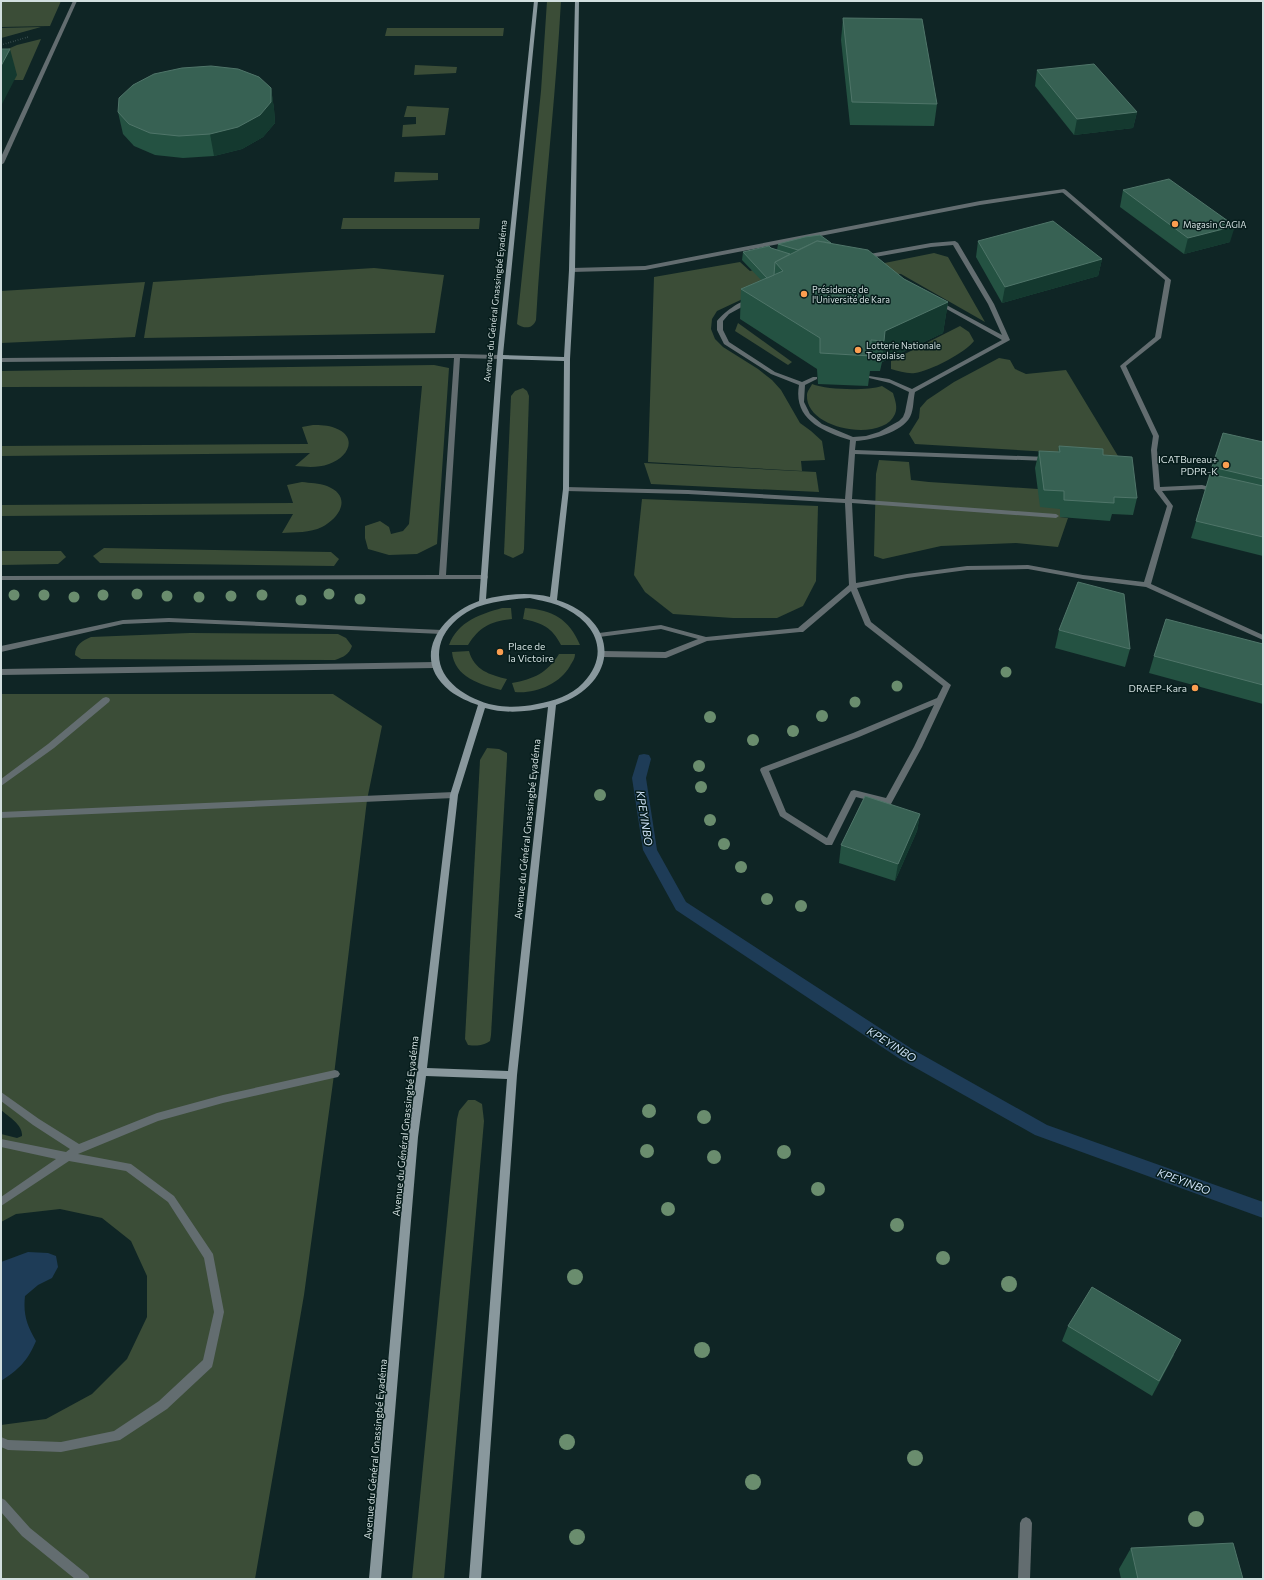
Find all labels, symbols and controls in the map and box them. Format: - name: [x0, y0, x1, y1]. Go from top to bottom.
- street label: Avenue du Général Gnassingbé Eyadéma: [481, 219, 509, 383]
- marker: Magasin CAGIA: [1170, 219, 1180, 229]
- place label: Magasin CAGIA: [1183, 219, 1246, 230]
- place label: Présidence de l'Université de Kara: [812, 284, 890, 305]
- marker: Présidence de l'Université de Kara: [799, 289, 809, 299]
- place label: Lotterie Nationale Togolaise: [866, 340, 941, 361]
- marker: Lotterie Nationale Togolaise: [853, 345, 863, 355]
- place label: ICATBureau+ PDPR-K: [1158, 453, 1218, 477]
- marker: ICATBureau+ PDPR-K: [1221, 460, 1231, 470]
- place label: Place de la Victoire: [508, 640, 554, 664]
- marker: Place de la Victoire: [495, 647, 505, 657]
- place label: DRAEP-Kara: [1129, 682, 1187, 694]
- marker: DRAEP-Kara: [1190, 683, 1200, 693]
- street label: Avenue du Général Gnassingbé Eyadéma: [512, 738, 542, 920]
- water label: KPEYINBO: [634, 790, 656, 846]
- water label: KPEYINBO: [865, 1024, 919, 1064]
- street label: Avenue du Général Gnassingbé Eyadéma: [390, 1035, 420, 1217]
- water label: KPEYINBO: [1156, 1165, 1212, 1197]
- street label: Avenue du Général Gnassingbé Eyadéma: [361, 1358, 389, 1540]

